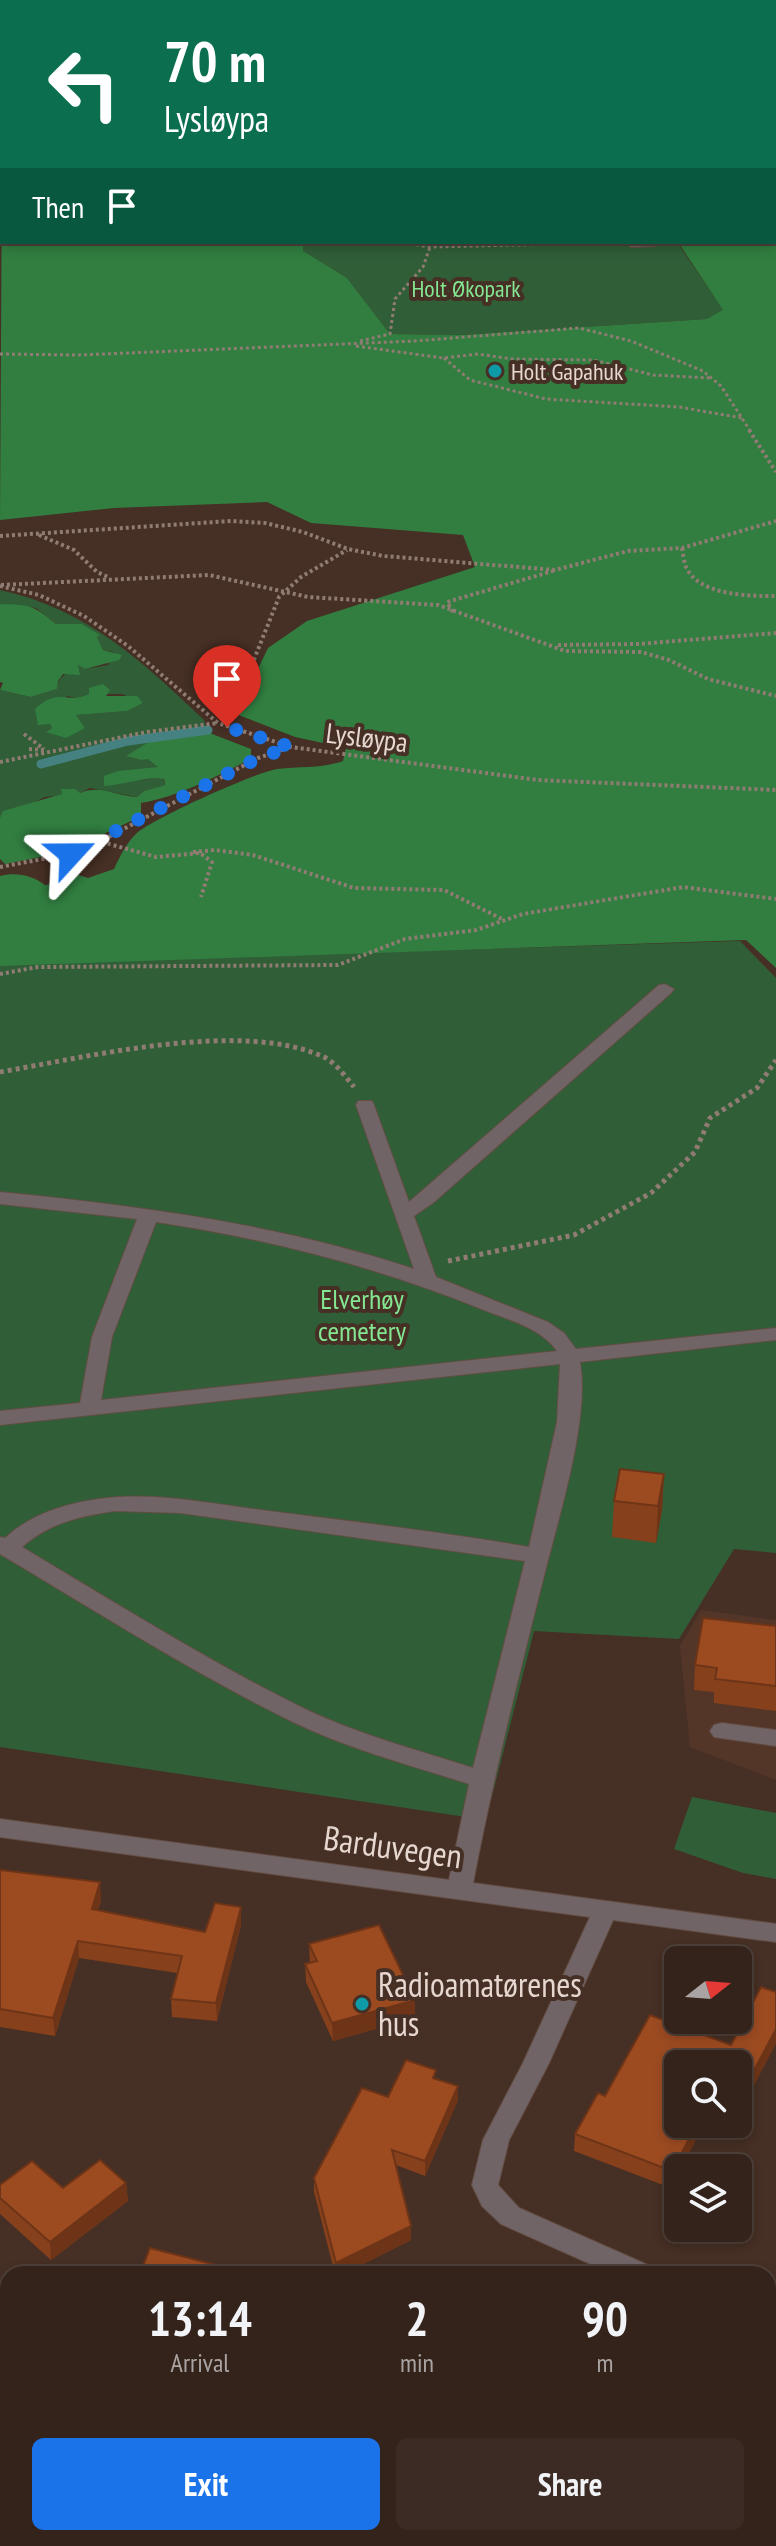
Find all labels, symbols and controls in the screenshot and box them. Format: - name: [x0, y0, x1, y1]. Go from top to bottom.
- text: 70 m: [164, 25, 266, 97]
- icon: left: [32, 32, 136, 136]
- text: Lysløypa: [164, 95, 269, 142]
- icon: arrive: [100, 184, 144, 228]
- text: Then: [32, 187, 84, 226]
- park label: Holt Økopark: [411, 273, 521, 304]
- place label: Holt Gapahuk: [511, 356, 624, 387]
- marker: Holt Gapahuk: [486, 362, 504, 380]
- pin: [193, 645, 261, 727]
- icon: arrive: [205, 657, 249, 701]
- street label: Lysløypa: [324, 714, 410, 760]
- position arrow: [29, 812, 113, 896]
- park label: Elverhøy cemetery: [318, 1280, 407, 1349]
- street label: Barduvegen: [321, 1815, 465, 1877]
- north arrow: [664, 1946, 752, 2034]
- map controls: [664, 1946, 752, 2242]
- place label: Radioamatørenes hus: [378, 1962, 582, 2045]
- marker: Radioamatørenes hus: [353, 1995, 371, 2013]
- button: search: [664, 2050, 752, 2138]
- button: layers: [664, 2154, 752, 2242]
- text: 13:14: [148, 2287, 252, 2349]
- text: 2: [405, 2287, 428, 2349]
- text: 90: [582, 2287, 628, 2349]
- text: Arrival: [171, 2346, 229, 2379]
- text: min: [400, 2346, 434, 2379]
- text: m: [596, 2346, 613, 2379]
- button: Exit: [32, 2438, 380, 2530]
- button: Share: [396, 2438, 744, 2530]

